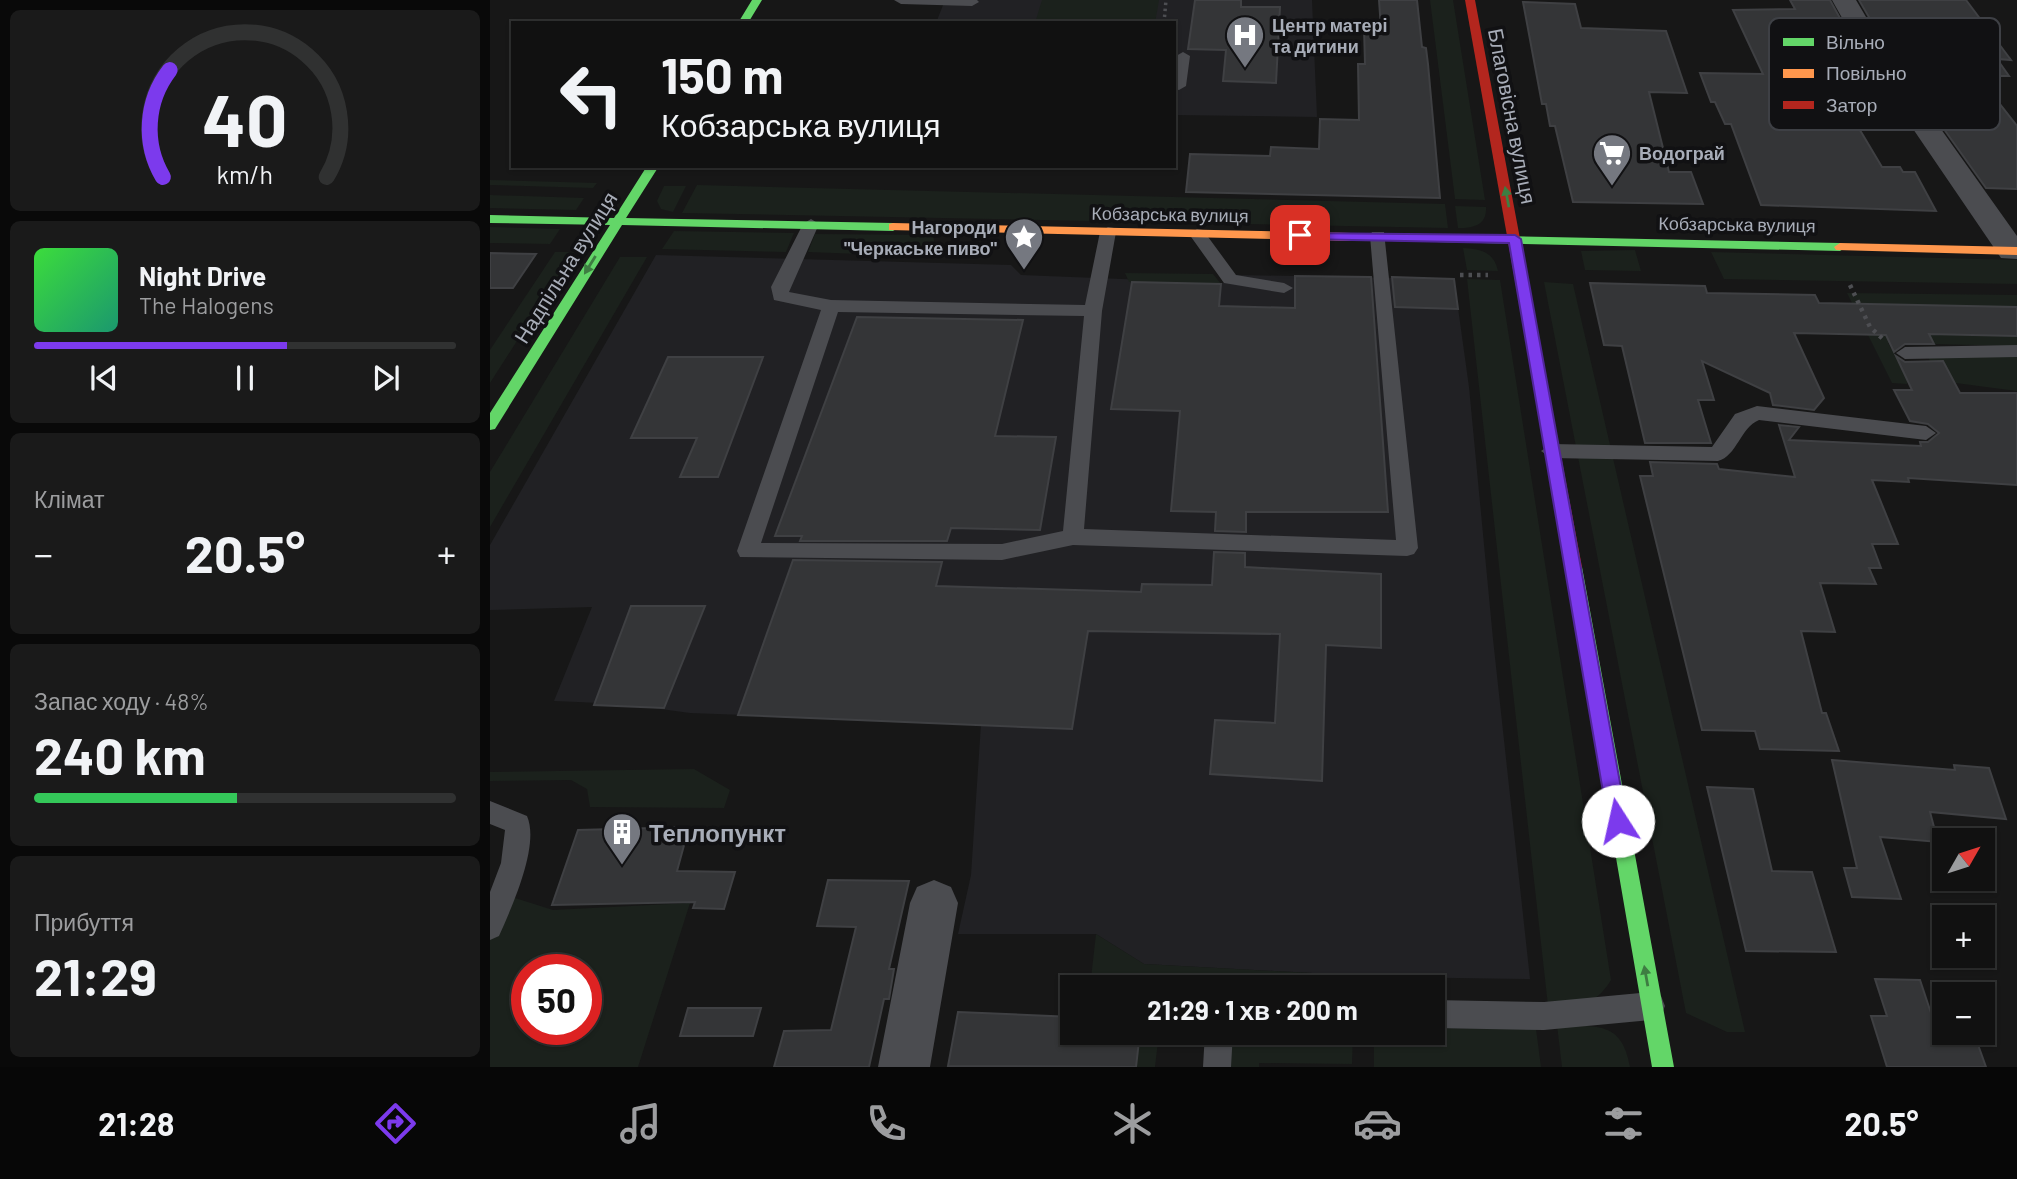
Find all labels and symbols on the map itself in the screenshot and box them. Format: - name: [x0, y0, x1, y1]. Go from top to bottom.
- hospital icon: Центр матері та дитини: [1224, 14, 1266, 69]
- place label: Центр матері та дитини: [1272, 14, 1388, 57]
- legend: [1769, 18, 2000, 130]
- street label: Благовісна вулиця: [1484, 26, 1542, 206]
- text: Вільно: [1826, 30, 1885, 53]
- text: Повільно: [1826, 61, 1907, 84]
- text: Затор: [1826, 93, 1877, 116]
- supermarket icon: Водограй: [1591, 132, 1633, 187]
- place label: Водограй: [1639, 142, 1725, 164]
- one-way arrow: [1502, 186, 1513, 208]
- street label: Надпільна вулиця: [508, 187, 622, 347]
- street label: Кобзарська вулиця: [1091, 202, 1249, 226]
- pin: [1270, 205, 1330, 265]
- street label: Кобзарська вулиця: [1658, 212, 1816, 236]
- place label: Нагороди "Черкаське пиво": [844, 216, 998, 259]
- place icon: Нагороди "Черкаське пиво": [1003, 216, 1045, 271]
- one-way arrow: [584, 256, 597, 275]
- position arrow: [1581, 784, 1655, 858]
- building icon: Теплопункт: [601, 811, 643, 866]
- place label: Теплопункт: [649, 818, 786, 847]
- north arrow: [1932, 828, 1995, 891]
- speed limit sign: 50: [511, 954, 602, 1045]
- one-way arrow: [1640, 965, 1651, 987]

